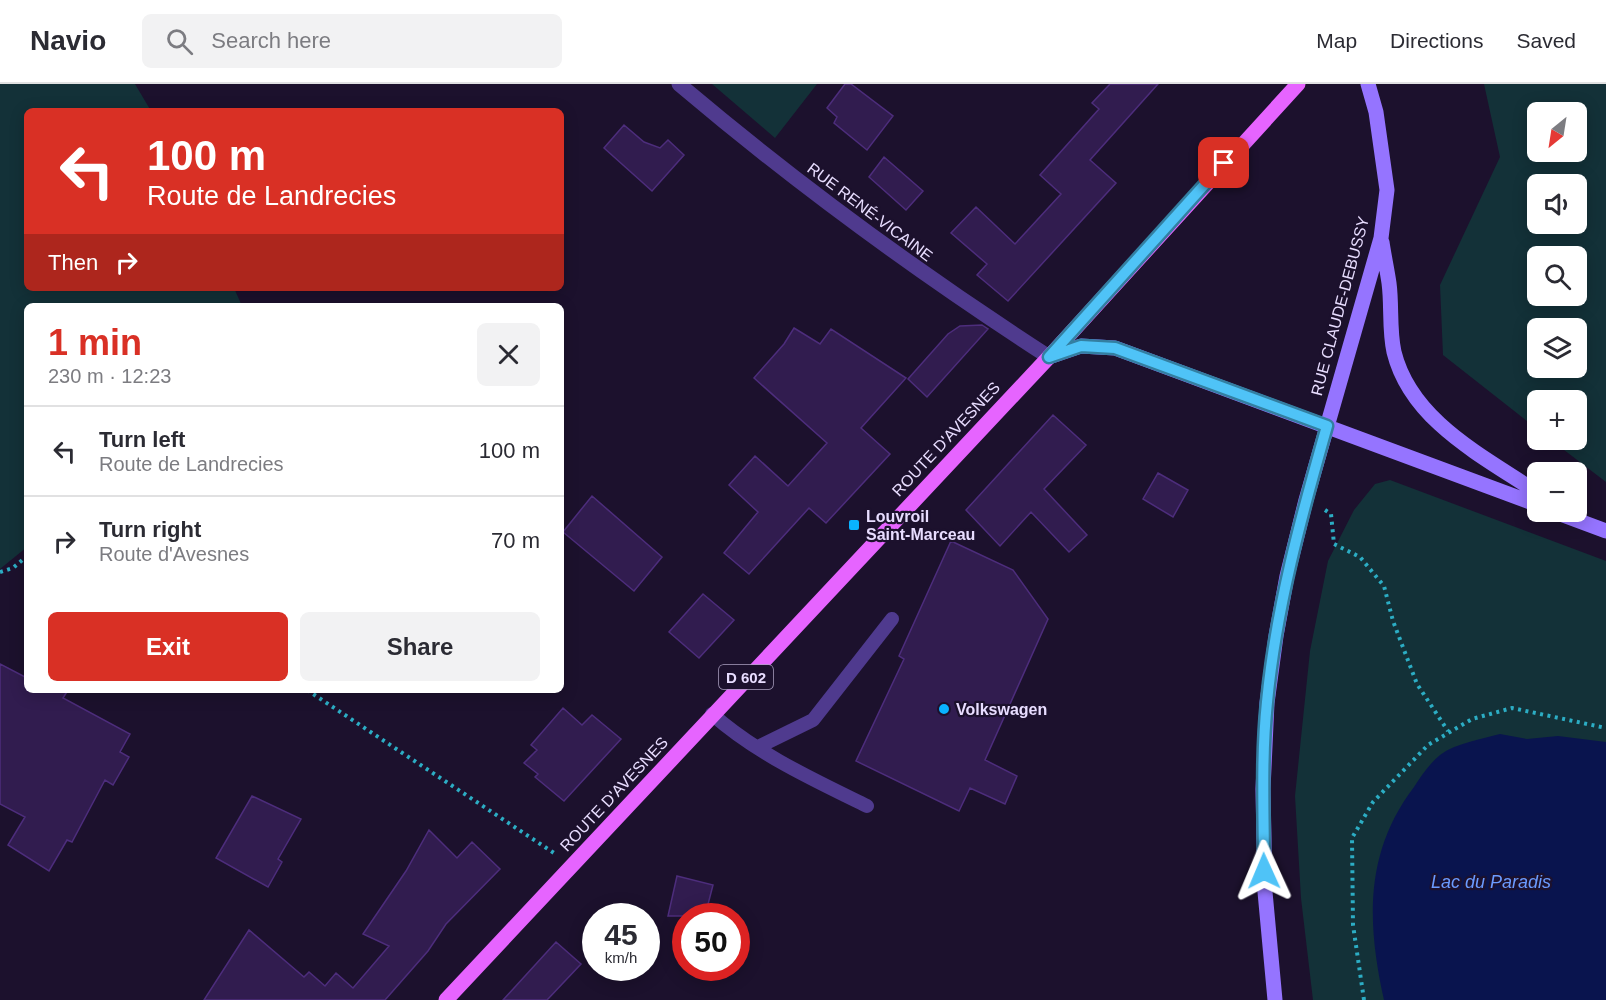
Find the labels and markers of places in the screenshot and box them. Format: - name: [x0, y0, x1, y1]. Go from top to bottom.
- pin: [1198, 137, 1249, 188]
- place label: Louvroil Saint-Marceau: [866, 508, 975, 543]
- marker: Louvroil Saint-Marceau: [847, 518, 861, 532]
- place label: Volkswagen: [956, 701, 1047, 718]
- marker: Volkswagen: [937, 702, 951, 716]

